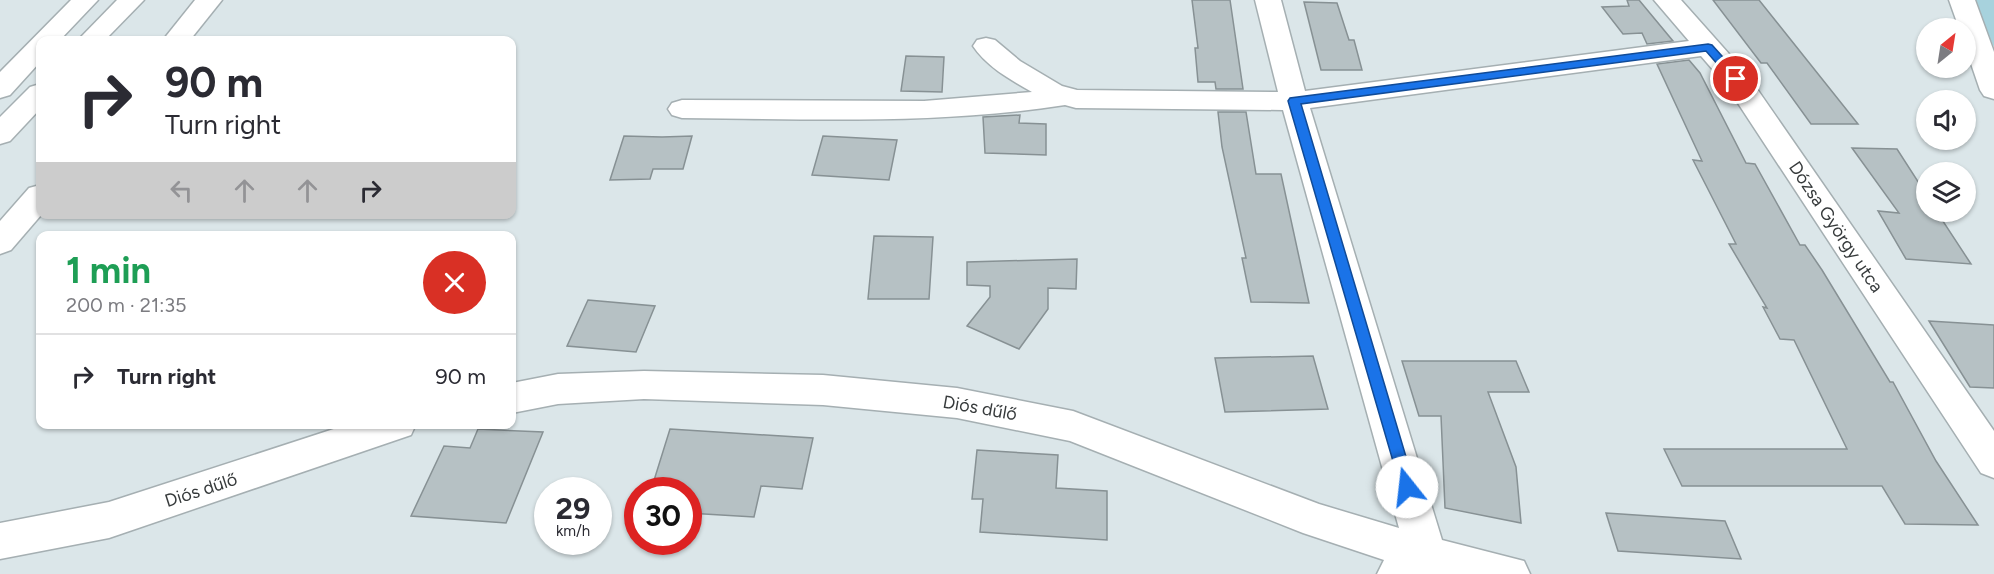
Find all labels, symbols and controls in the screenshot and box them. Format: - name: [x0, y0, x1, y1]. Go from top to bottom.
- north arrow: [1916, 18, 1976, 78]
- map controls: [1916, 18, 1976, 222]
- pin: [1710, 53, 1761, 104]
- text: 90 m: [165, 57, 263, 108]
- icon: right: [66, 60, 144, 138]
- icon: arrive: [1719, 62, 1752, 95]
- button: sound: [1916, 90, 1976, 150]
- text: Turn right: [165, 108, 281, 141]
- street label: Dózsa György utca: [1784, 157, 1888, 297]
- button: layers: [1916, 162, 1976, 222]
- icon: left: [165, 174, 198, 207]
- icon: ahead: [228, 174, 261, 207]
- icon: ahead: [291, 174, 324, 207]
- icon: right: [354, 174, 387, 207]
- text: 1 min: [66, 249, 151, 292]
- button: close: [423, 251, 486, 314]
- text: 200 m · 21:35: [66, 293, 187, 317]
- icon: right: [66, 360, 99, 393]
- text: Turn right: [117, 363, 216, 390]
- text: 90 m: [435, 363, 486, 390]
- street label: Diós dűlő: [941, 391, 1019, 425]
- position arrow: [1375, 455, 1439, 519]
- street label: Diós dűlő: [162, 468, 240, 512]
- speed limit sign: 30: [624, 477, 702, 555]
- text: 29: [556, 490, 590, 527]
- text: km/h: [556, 522, 590, 540]

